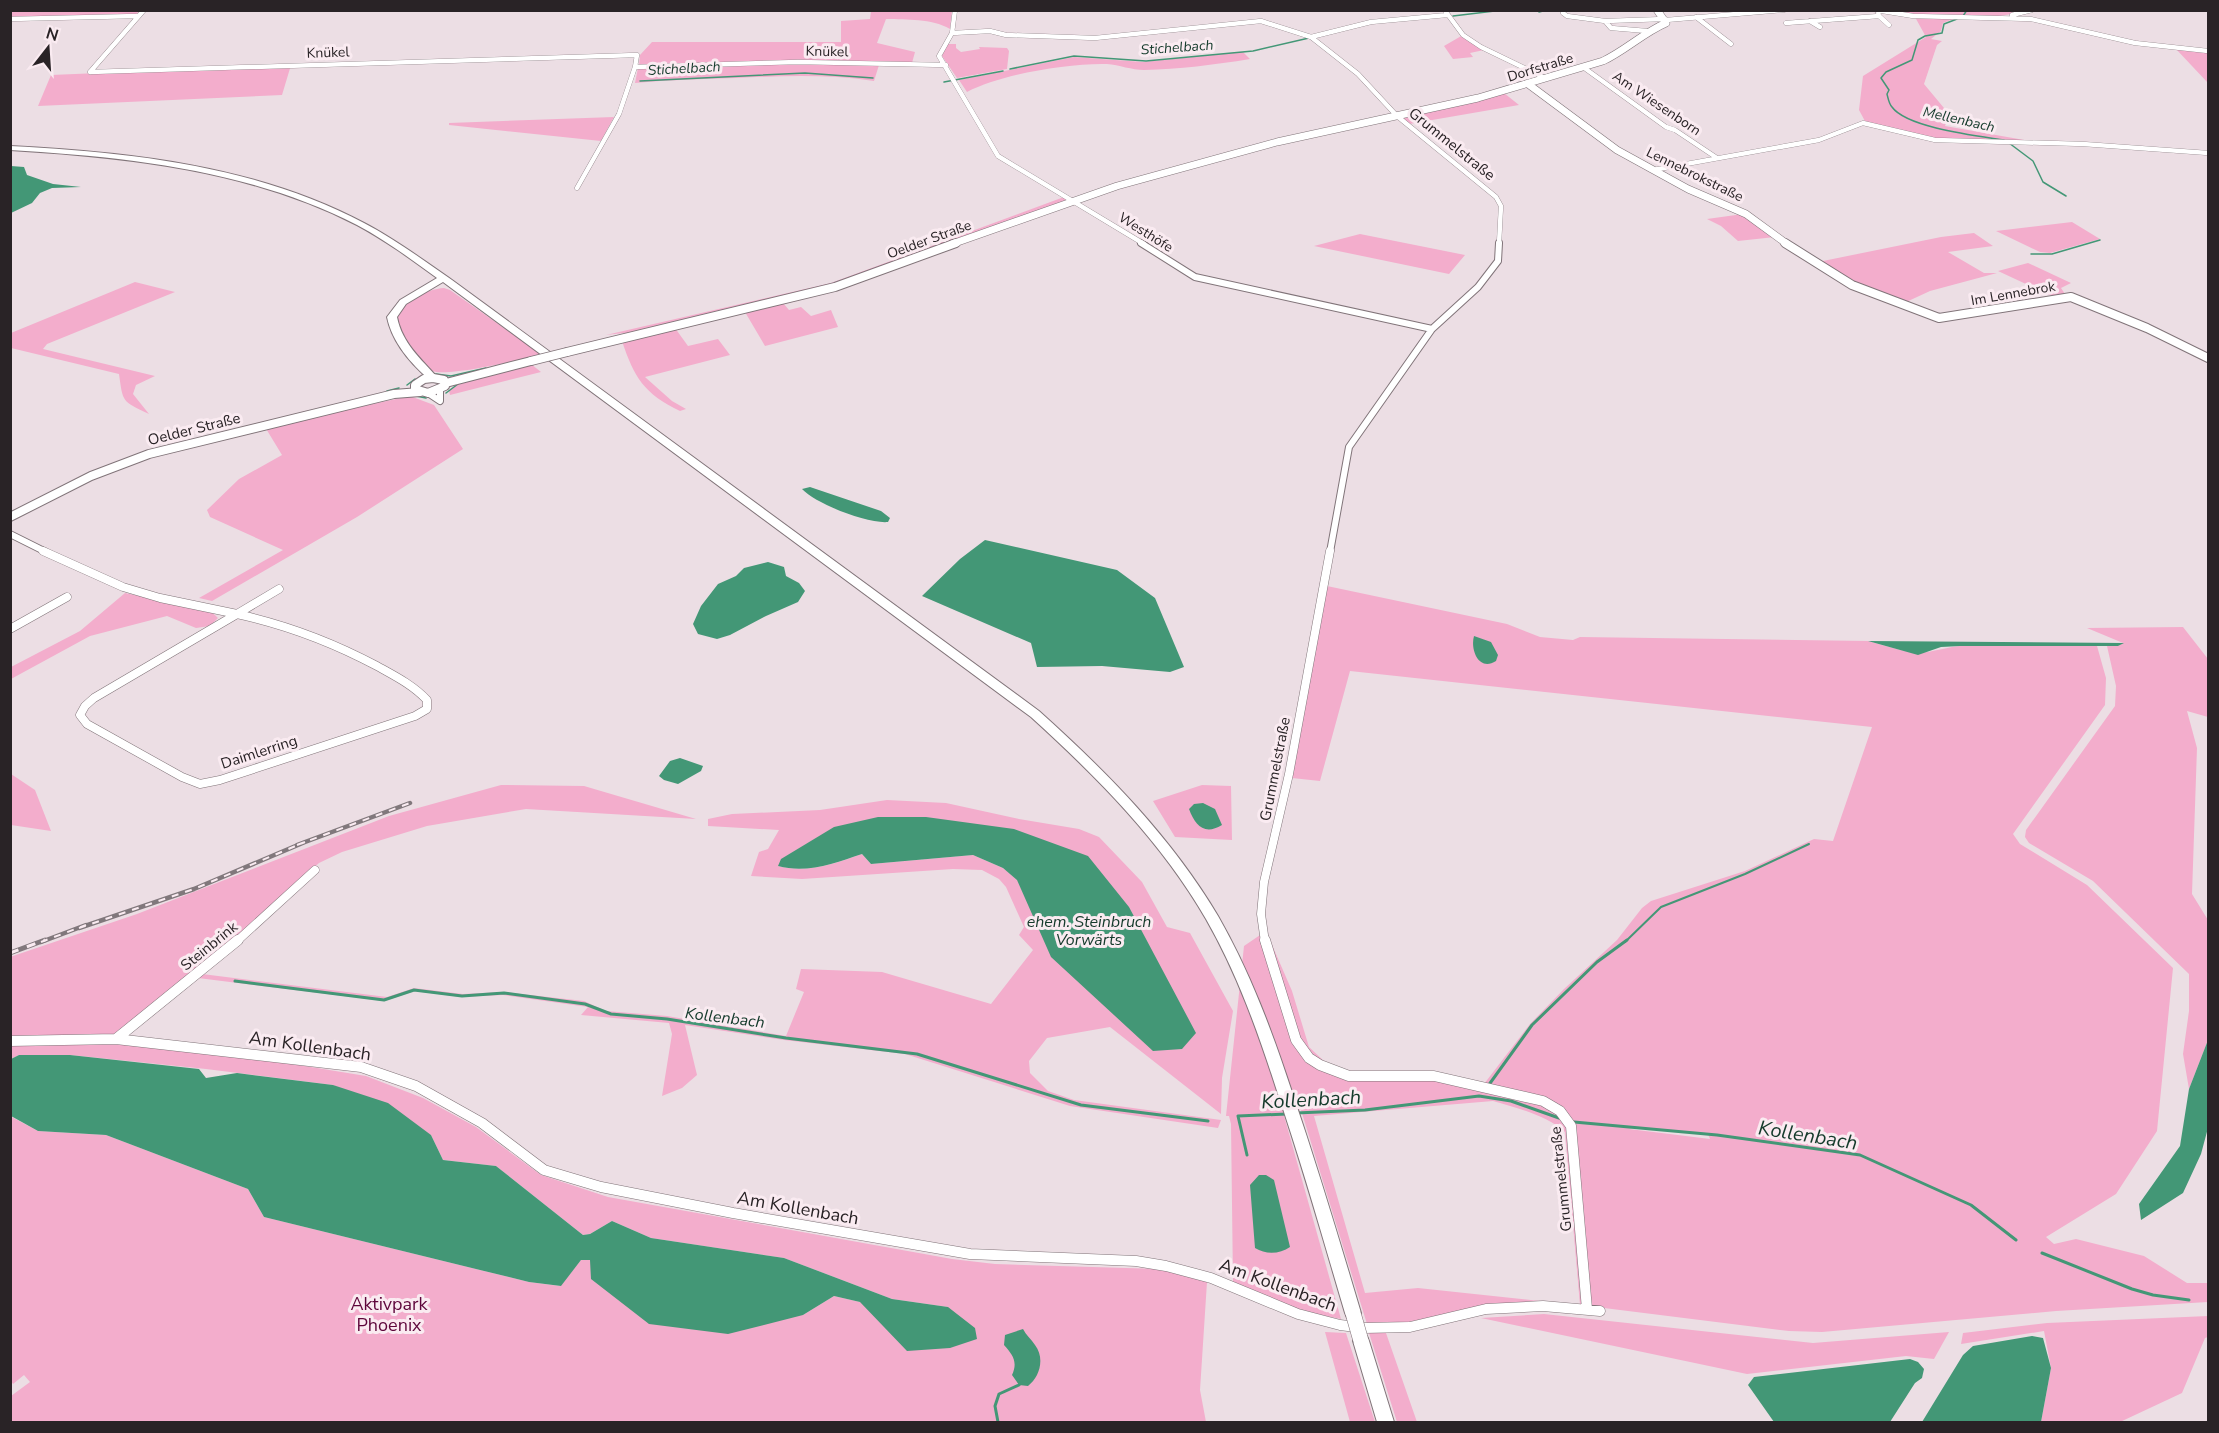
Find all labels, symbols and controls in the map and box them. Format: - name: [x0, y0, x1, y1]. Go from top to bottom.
- north arrow: [18, 18, 78, 78]
- text: N: [43, 22, 61, 47]
- water label: Stichelbach: [1140, 35, 1214, 60]
- street label: Knükel: [306, 42, 351, 63]
- street label: Knükel: [805, 42, 849, 61]
- street label: Dorfstraße: [1505, 48, 1576, 87]
- water label: Stichelbach: [647, 57, 721, 80]
- street label: Am Wiesenborn: [1609, 67, 1705, 140]
- water label: Mellenbach: [1921, 102, 1997, 137]
- street label: Grummelstraße: [1405, 103, 1499, 185]
- street label: Lennebrokstraße: [1643, 143, 1747, 206]
- street label: Westhöfe: [1115, 208, 1177, 257]
- street label: Oelder Straße: [884, 215, 974, 264]
- street label: Im Lennebrok: [1969, 277, 2058, 310]
- street label: Oelder Straße: [146, 408, 242, 450]
- street label: Grummelstraße: [1255, 715, 1295, 823]
- street label: Daimlerring: [218, 730, 300, 774]
- water label: ehem. Steinbruch Vorwärts: [1027, 911, 1151, 951]
- street label: Steinbrink: [176, 917, 242, 975]
- water label: Kollenbach: [684, 1002, 766, 1034]
- street label: Am Kollenbach: [247, 1026, 373, 1066]
- water label: Kollenbach: [1260, 1083, 1362, 1116]
- water label: Kollenbach: [1756, 1114, 1859, 1157]
- street label: Grummelstraße: [1546, 1125, 1576, 1233]
- street label: Am Kollenbach: [735, 1185, 861, 1231]
- street label: Am Kollenbach: [1216, 1253, 1340, 1317]
- park label: Aktivpark Phoenix: [350, 1292, 429, 1337]

